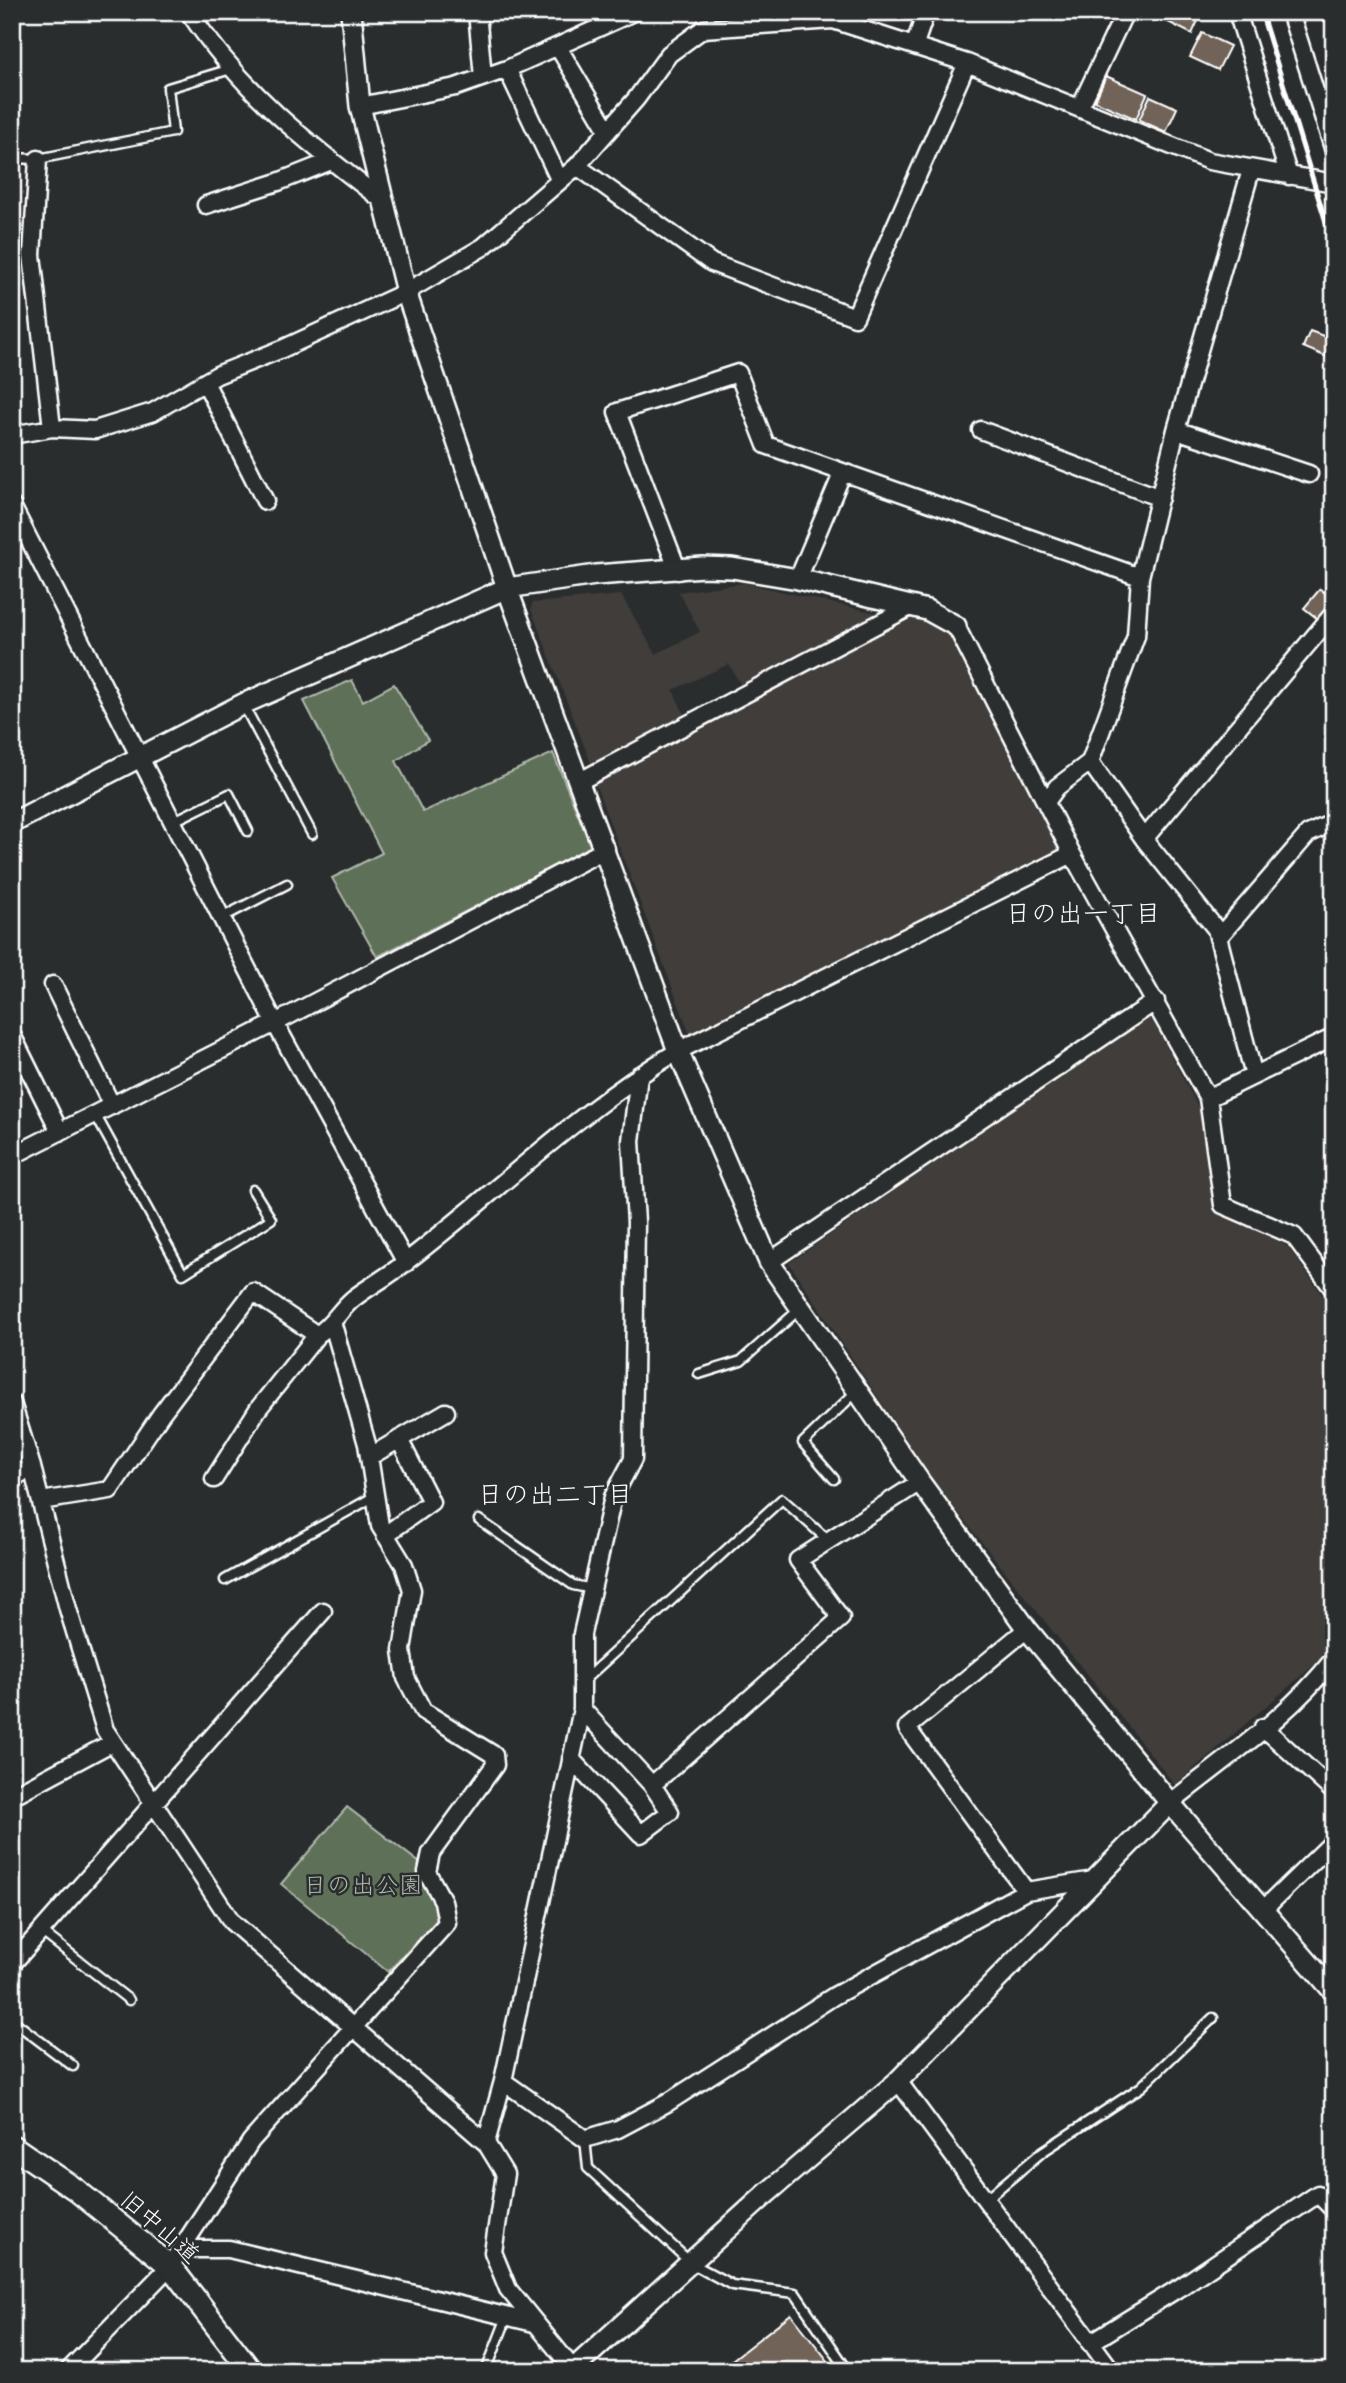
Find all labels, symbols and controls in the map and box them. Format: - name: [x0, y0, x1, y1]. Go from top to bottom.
- district label: 日の出一丁目: [1005, 897, 1161, 929]
- district label: 日の出二丁目: [477, 1478, 633, 1510]
- park label: 日の出公園: [303, 1870, 423, 1899]
- street label: 旧中山道: [115, 2184, 206, 2269]

